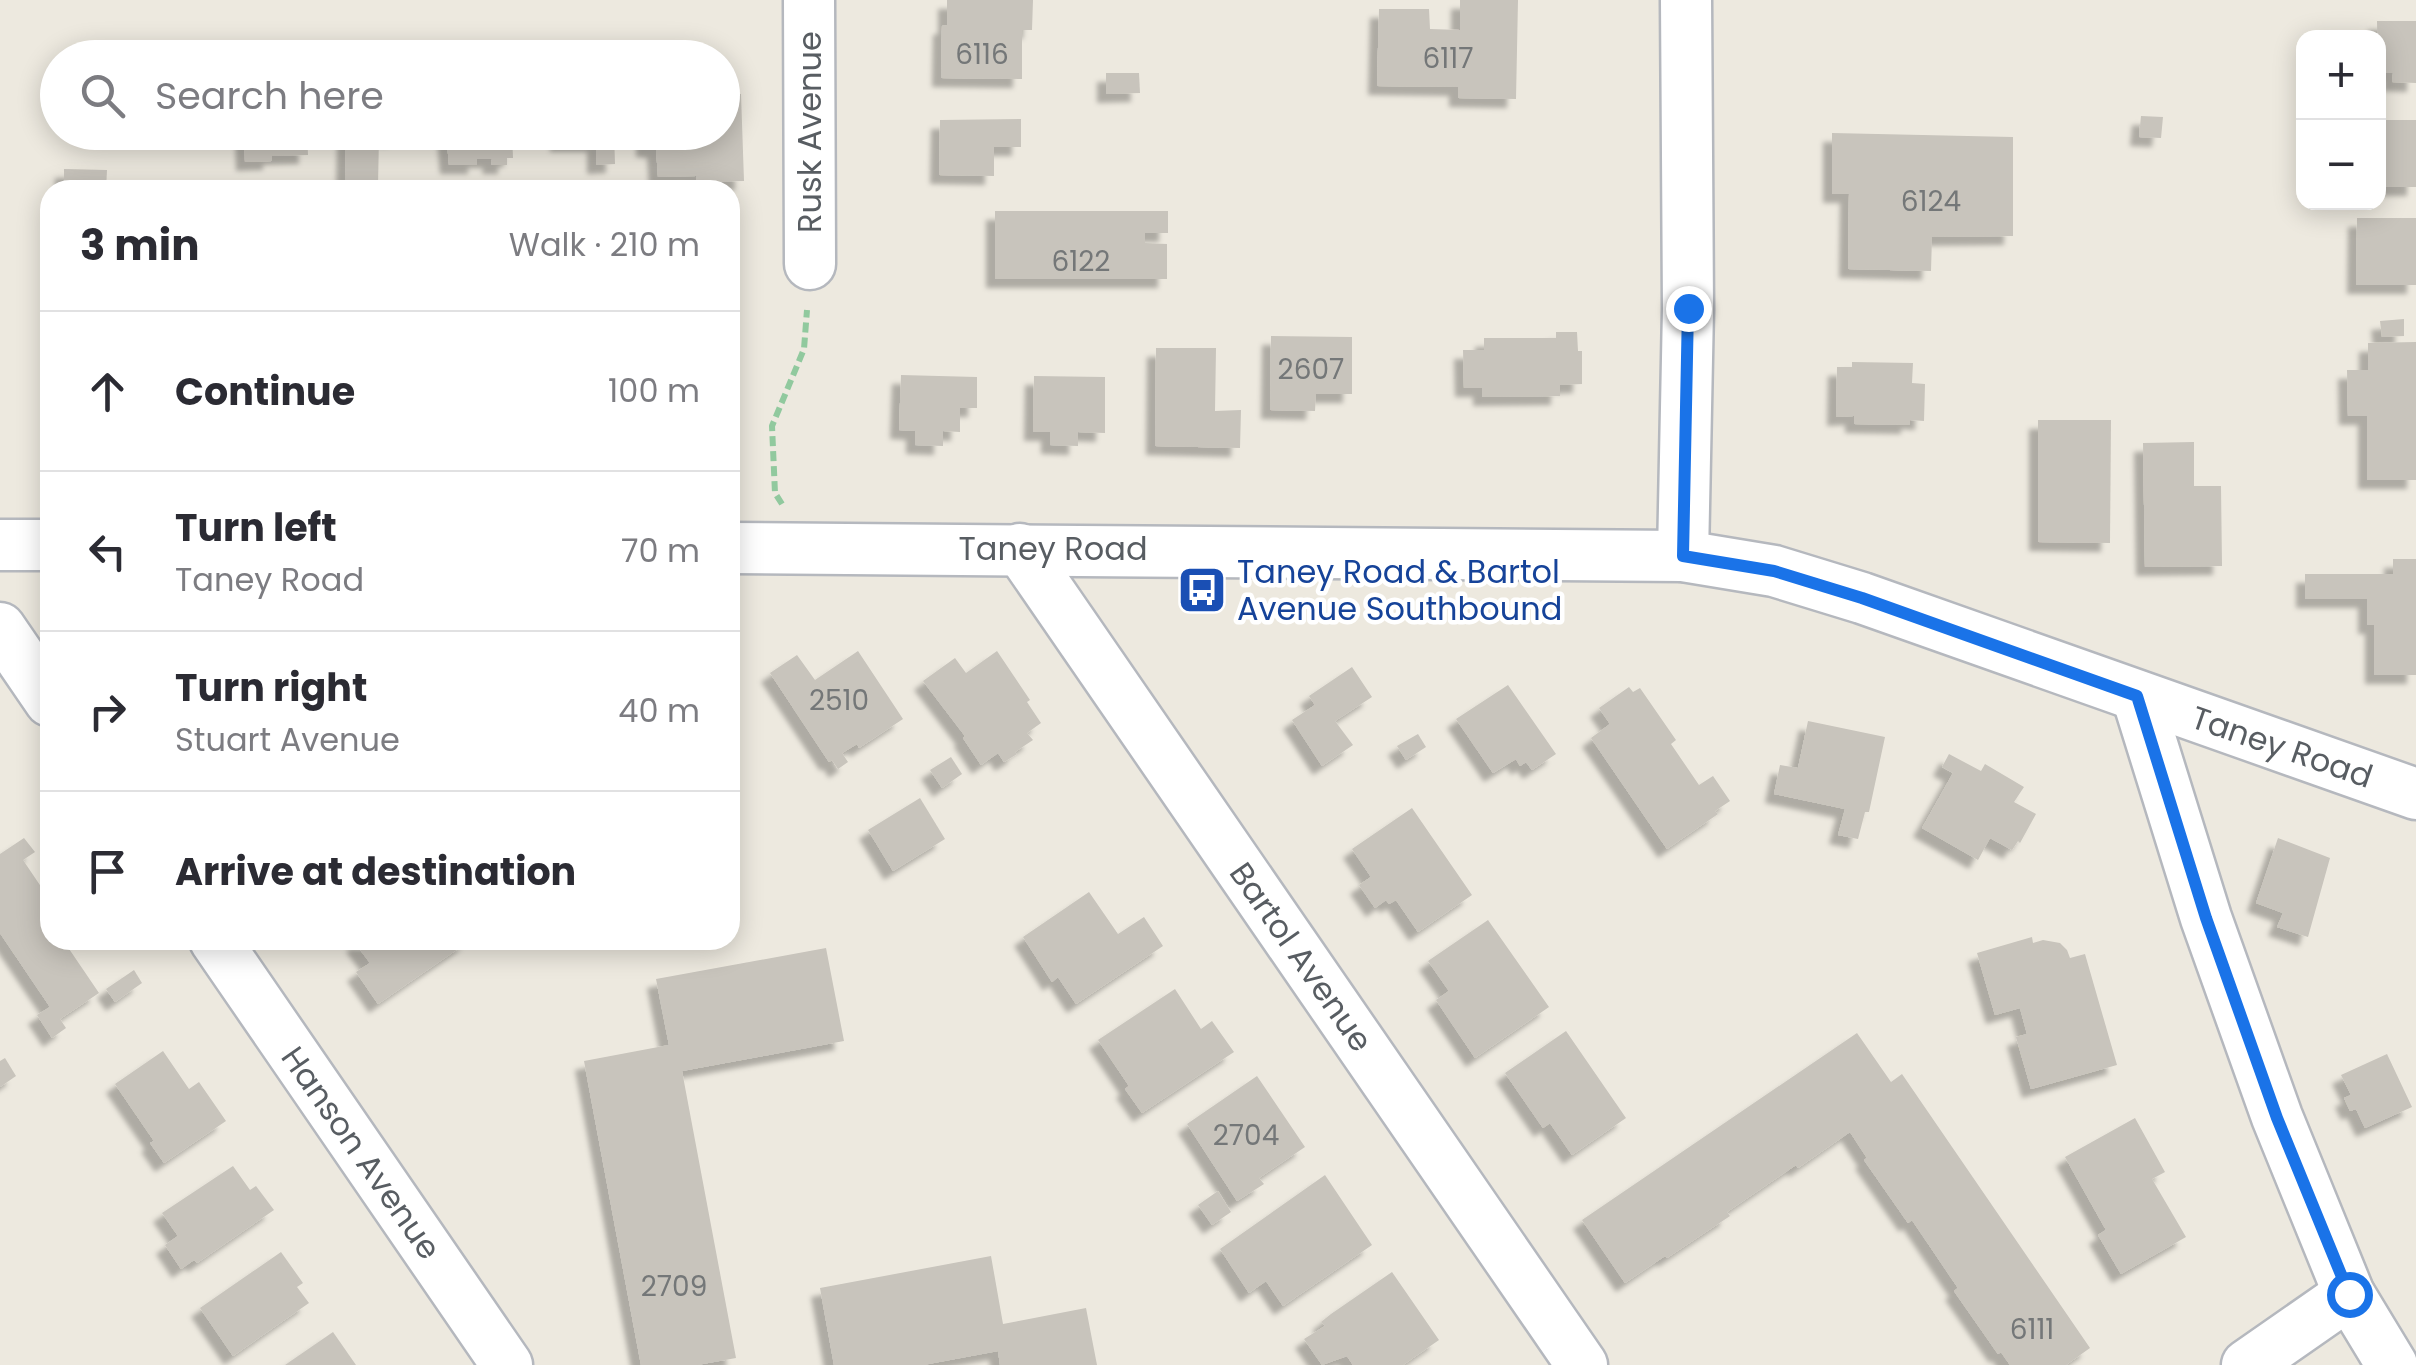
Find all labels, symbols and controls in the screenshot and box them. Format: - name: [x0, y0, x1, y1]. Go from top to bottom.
- map controls: [2296, 30, 2386, 210]
- button: +: [2296, 30, 2386, 120]
- street label: Rusk Avenue: [787, 31, 832, 233]
- house number: 6116: [955, 35, 1009, 74]
- house number: 6117: [1423, 39, 1474, 78]
- search box: [40, 40, 740, 150]
- icon: search: [75, 68, 130, 123]
- text: Search here: [155, 69, 384, 122]
- button: −: [2296, 120, 2386, 210]
- house number: 6124: [1901, 182, 1961, 221]
- text: 3 min: [80, 216, 200, 275]
- text: Walk · 210 m: [509, 222, 700, 267]
- house number: 6122: [1052, 242, 1110, 281]
- route end: [1666, 286, 1712, 332]
- house number: 2607: [1278, 350, 1344, 389]
- icon: ahead: [80, 364, 135, 419]
- text: Continue: [175, 365, 355, 418]
- text: 100 m: [608, 368, 700, 413]
- text: Turn left: [175, 501, 337, 554]
- icon: left: [80, 524, 135, 579]
- street label: Taney Road: [958, 526, 1148, 571]
- text: 70 m: [621, 528, 700, 573]
- place label: Taney Road & Bartol Avenue Southbound: [1237, 549, 1562, 631]
- text: Taney Road: [175, 557, 364, 602]
- bus stop icon: Taney Road & Bartol Avenue Southbound: [1176, 564, 1228, 616]
- text: Turn right: [175, 661, 367, 714]
- house number: 2510: [809, 681, 869, 720]
- icon: right: [80, 684, 135, 739]
- text: 40 m: [618, 688, 700, 733]
- street label: Taney Road: [2185, 694, 2379, 799]
- text: Stuart Avenue: [175, 717, 400, 762]
- icon: arrive: [80, 844, 135, 899]
- text: Arrive at destination: [175, 845, 576, 898]
- street label: Bartol Avenue: [1219, 853, 1383, 1060]
- street label: Hanson Avenue: [271, 1037, 452, 1268]
- house number: 2704: [1213, 1116, 1279, 1155]
- house number: 2709: [641, 1267, 707, 1306]
- route start: [2327, 1272, 2373, 1318]
- house number: 6111: [2010, 1310, 2054, 1349]

